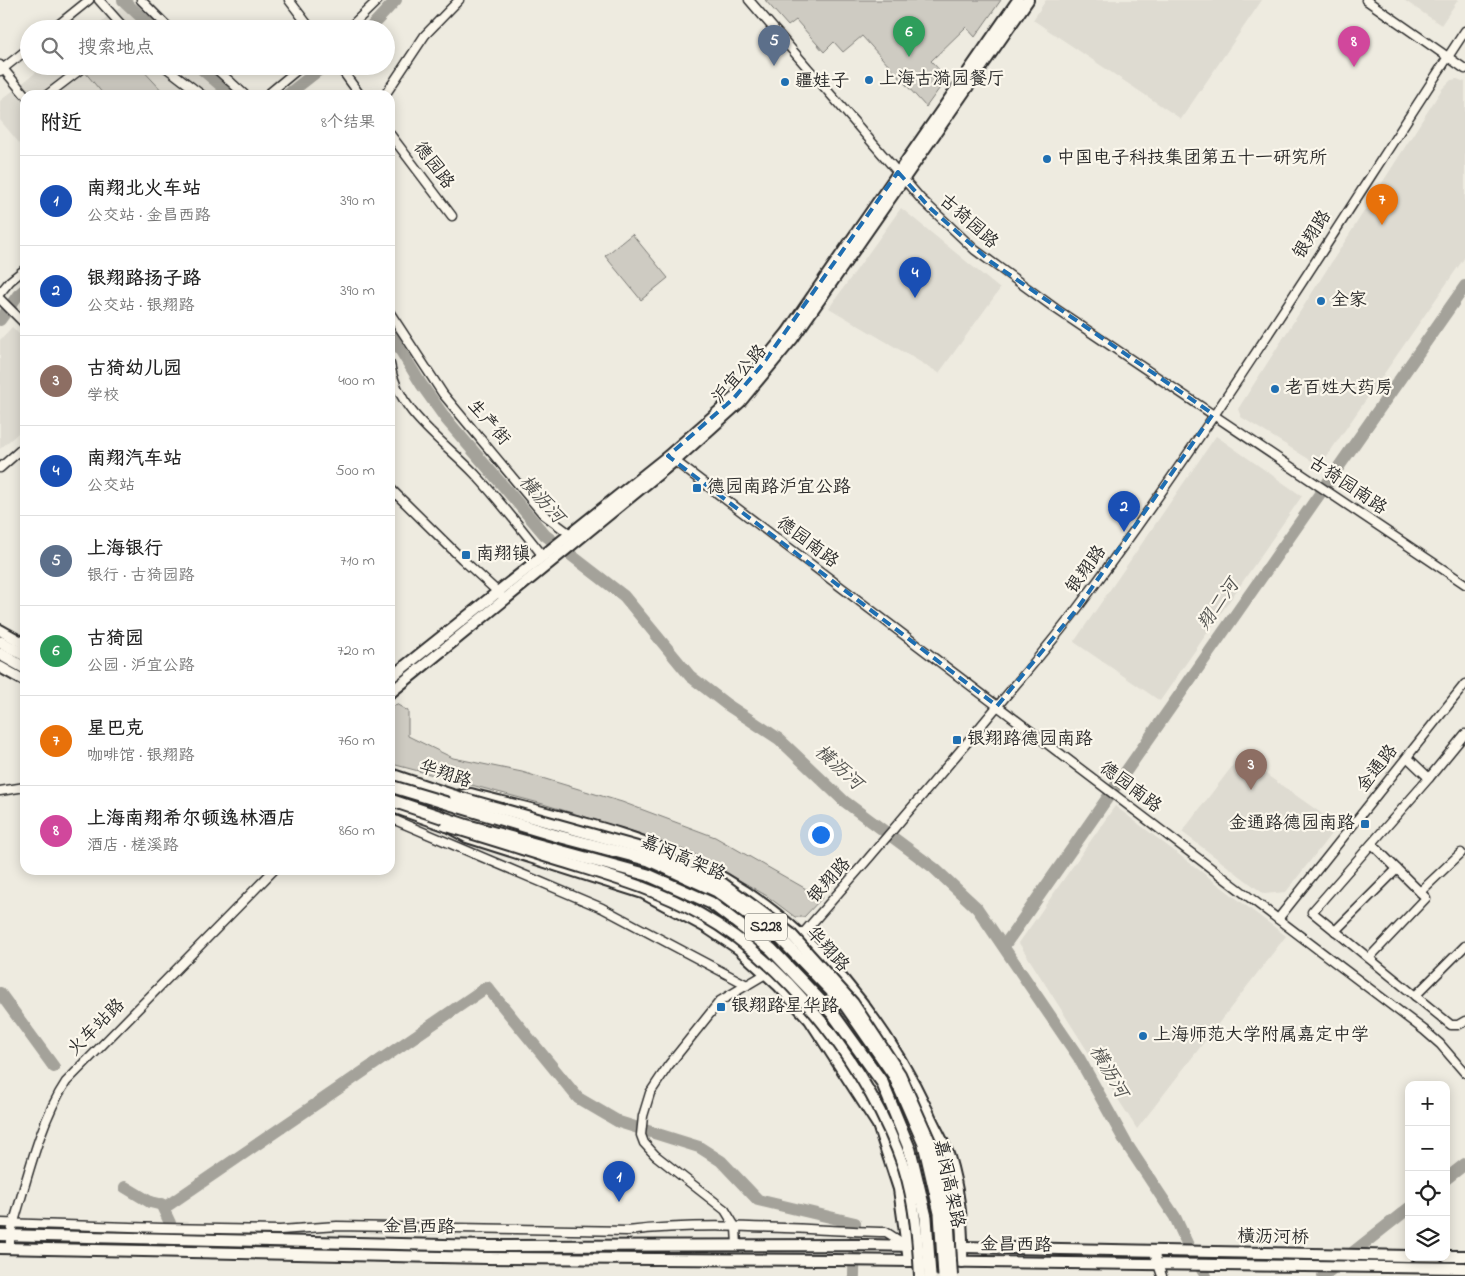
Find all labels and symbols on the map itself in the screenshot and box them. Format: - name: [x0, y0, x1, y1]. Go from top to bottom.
- pin: 6: [893, 16, 925, 57]
- pin: 5: [758, 25, 790, 66]
- pin: 8: [1338, 26, 1370, 67]
- place label: 上海古漪园餐厅: [879, 67, 1005, 93]
- place label: 疆娃子: [795, 69, 849, 95]
- marker: 上海古漪园餐厅: [863, 74, 875, 86]
- marker: 疆娃子: [779, 76, 791, 88]
- street label: 德园路: [406, 137, 460, 195]
- place label: 中国电子科技集团第五十一研究所: [1057, 146, 1327, 172]
- marker: 中国电子科技集团第五十一研究所: [1041, 153, 1053, 165]
- pin: 7: [1366, 184, 1398, 225]
- street label: 古猗园路: [933, 188, 1003, 256]
- street label: 银翔路: [1287, 205, 1339, 265]
- pin: 4: [899, 257, 931, 298]
- place label: 全家: [1331, 288, 1367, 314]
- marker: 全家: [1315, 295, 1327, 307]
- street label: 沪宜公路: [706, 340, 774, 410]
- place label: 老百姓大药房: [1285, 376, 1393, 402]
- marker: 老百姓大药房: [1269, 383, 1281, 395]
- street label: 生产街: [460, 394, 516, 452]
- street label: 古猗园南路: [1302, 450, 1392, 522]
- water label: 横沥河: [512, 470, 572, 532]
- place label: 德园南路沪宜公路: [707, 475, 851, 501]
- marker: 德园南路沪宜公路: [691, 482, 703, 494]
- pin: 2: [1108, 491, 1140, 532]
- street label: 德园南路: [770, 511, 844, 575]
- street label: 银翔路: [1061, 541, 1113, 599]
- place label: 南翔镇: [476, 542, 530, 568]
- marker: 南翔镇: [460, 549, 472, 561]
- water label: 翔二河: [1192, 571, 1248, 636]
- place label: 银翔路德园南路: [967, 727, 1093, 753]
- marker: 银翔路德园南路: [951, 734, 963, 746]
- water label: 横沥河: [808, 739, 870, 799]
- street label: 金通路: [1351, 740, 1405, 798]
- pin: 3: [1235, 749, 1267, 790]
- street label: 华翔路: [415, 754, 475, 796]
- street label: 德园南路: [1093, 756, 1167, 820]
- place label: 金通路德园南路: [1229, 811, 1355, 837]
- marker: 金通路德园南路: [1359, 818, 1371, 830]
- your location: [808, 822, 834, 848]
- street label: 嘉闵高架路: [636, 829, 730, 889]
- street label: 银翔路: [802, 852, 858, 910]
- road number: S228: [745, 914, 787, 940]
- street label: 华翔路: [799, 921, 855, 979]
- street label: 火车站路: [62, 993, 132, 1063]
- place label: 银翔路星华路: [731, 994, 839, 1020]
- marker: 银翔路星华路: [715, 1001, 727, 1013]
- place label: 上海师范大学附属嘉定中学: [1153, 1023, 1369, 1049]
- marker: 上海师范大学附属嘉定中学: [1137, 1030, 1149, 1042]
- water label: 横沥河: [1082, 1041, 1135, 1106]
- street label: 嘉闵高架路: [926, 1137, 970, 1231]
- pin: 1: [603, 1161, 635, 1202]
- street label: 金昌西路: [383, 1214, 455, 1242]
- street label: 横沥河桥: [1237, 1224, 1309, 1252]
- street label: 金昌西路: [980, 1232, 1052, 1260]

